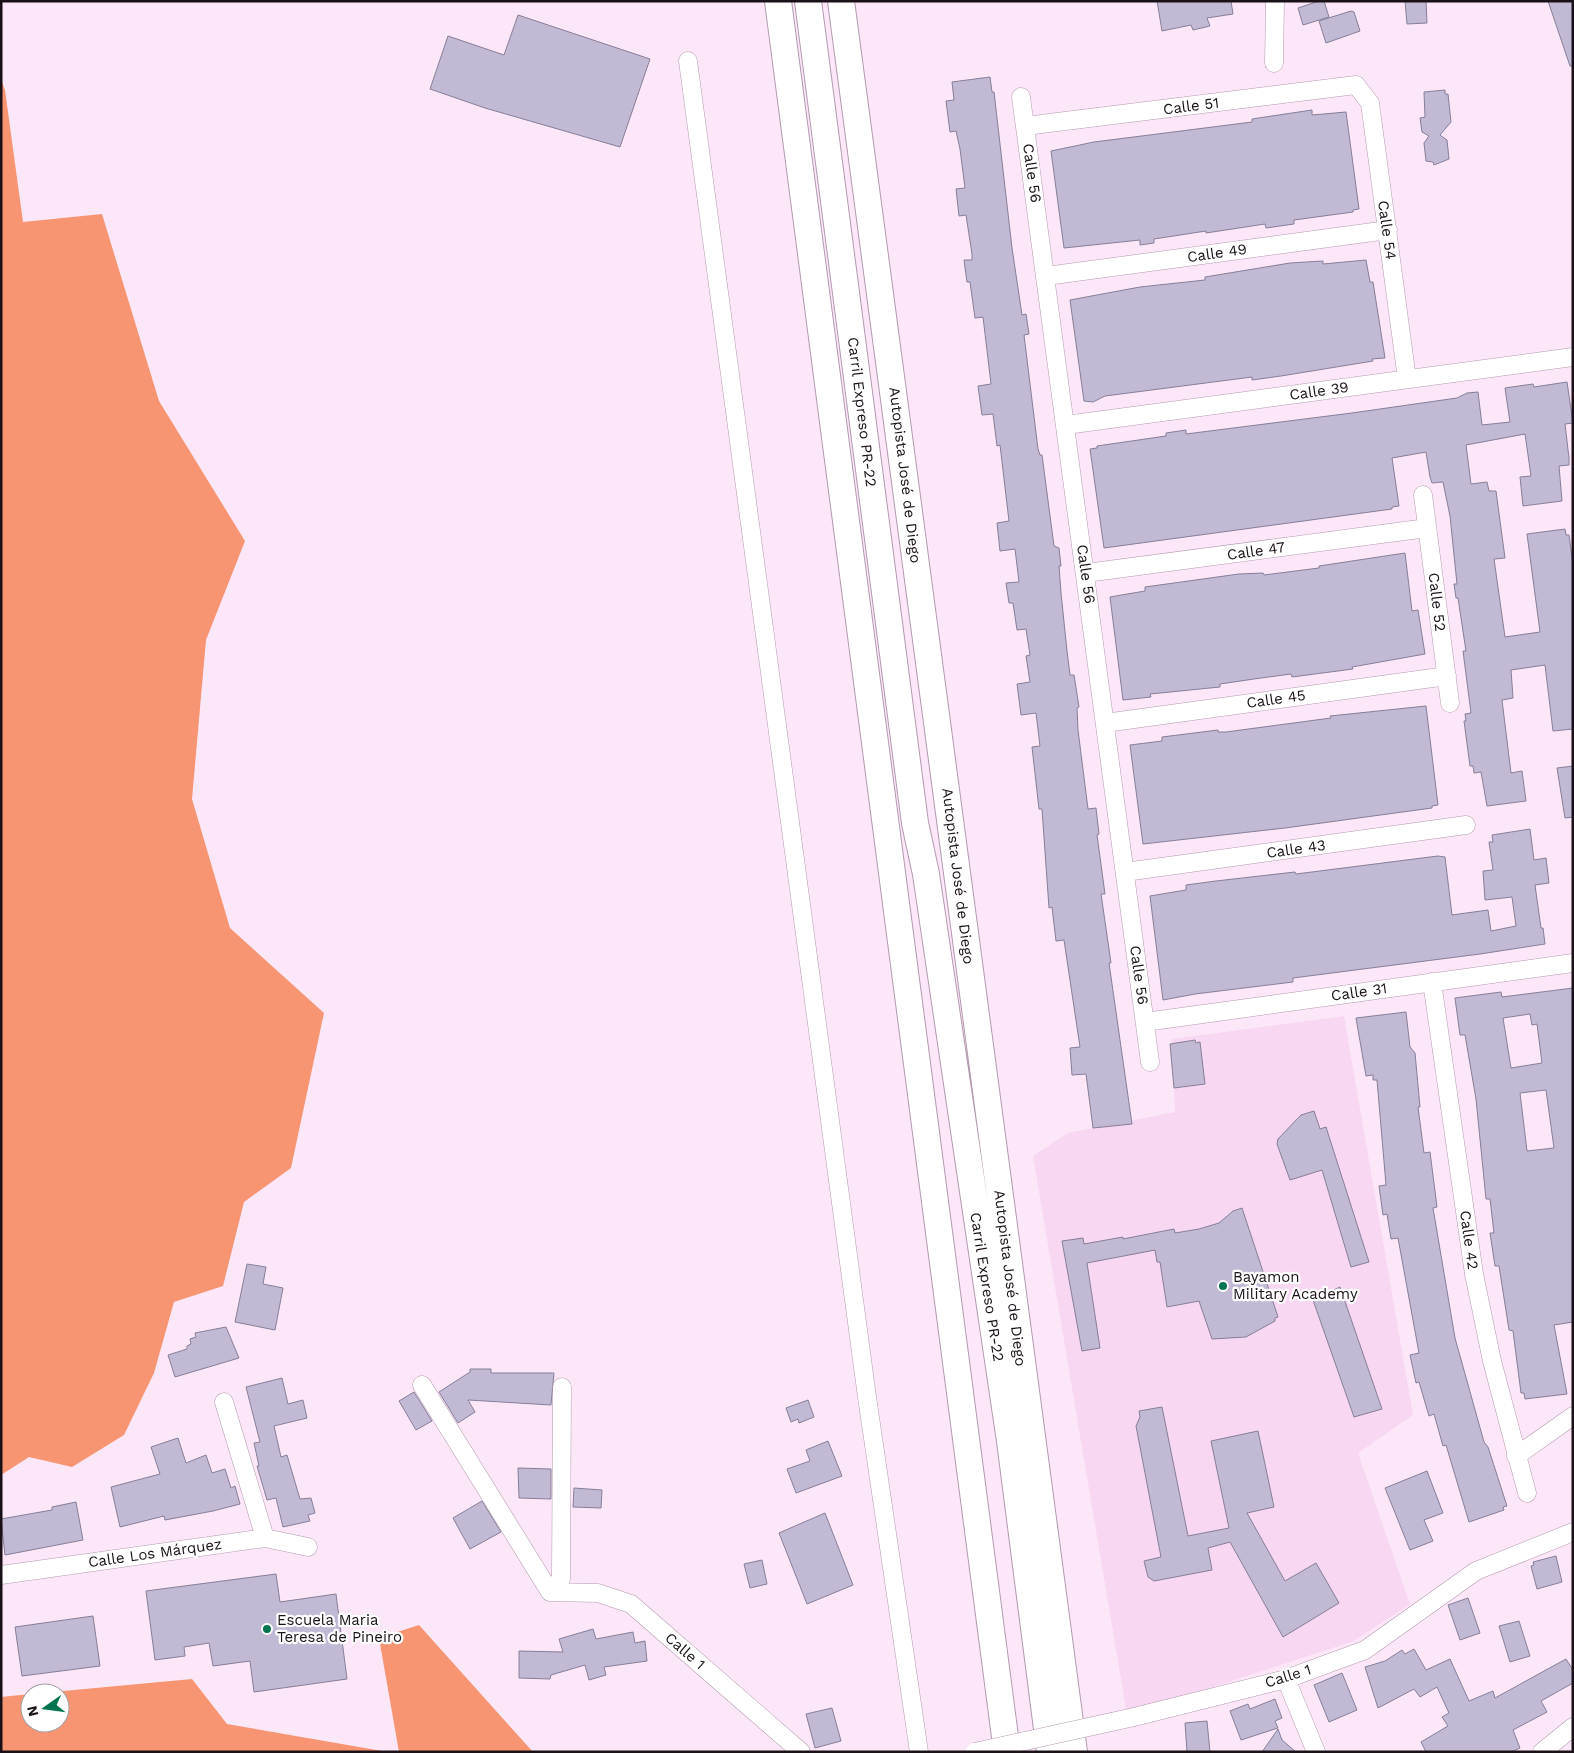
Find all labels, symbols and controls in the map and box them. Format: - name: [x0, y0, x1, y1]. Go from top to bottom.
- street label: Calle 51: [1162, 94, 1220, 118]
- street label: Calle 56: [1019, 142, 1045, 204]
- street label: Calle 54: [1374, 199, 1400, 261]
- street label: Calle 49: [1186, 240, 1248, 266]
- street label: Carril Expreso PR-22: [844, 336, 880, 488]
- street label: Calle 39: [1288, 378, 1350, 404]
- street label: Autopista José de Diego: [885, 386, 925, 564]
- street label: Calle 47: [1226, 538, 1286, 564]
- street label: Calle 56: [1073, 543, 1099, 605]
- street label: Calle 52: [1424, 572, 1450, 632]
- street label: Calle 45: [1245, 686, 1307, 712]
- street label: Autopista José de Diego: [938, 787, 978, 965]
- street label: Calle 43: [1265, 836, 1327, 862]
- street label: Calle 56: [1126, 944, 1152, 1006]
- street label: Calle 31: [1330, 979, 1388, 1005]
- street label: Autopista José de Diego: [990, 1189, 1030, 1367]
- street label: Calle 42: [1456, 1209, 1482, 1271]
- street label: Carril Expreso PR-22: [966, 1211, 1008, 1363]
- place label: Bayamon Military Academy: [1233, 1268, 1358, 1303]
- marker: Bayamon Military Academy: [1217, 1280, 1229, 1292]
- street label: Calle Los Márquez: [87, 1535, 223, 1571]
- place label: Escuela Maria Teresa de Pineiro: [277, 1611, 402, 1646]
- marker: Escuela Maria Teresa de Pineiro: [261, 1623, 273, 1635]
- street label: Calle 1: [661, 1629, 709, 1673]
- street label: Calle 1: [1263, 1660, 1313, 1692]
- north arrow: [20, 1683, 70, 1733]
- text: N: [23, 1704, 41, 1718]

